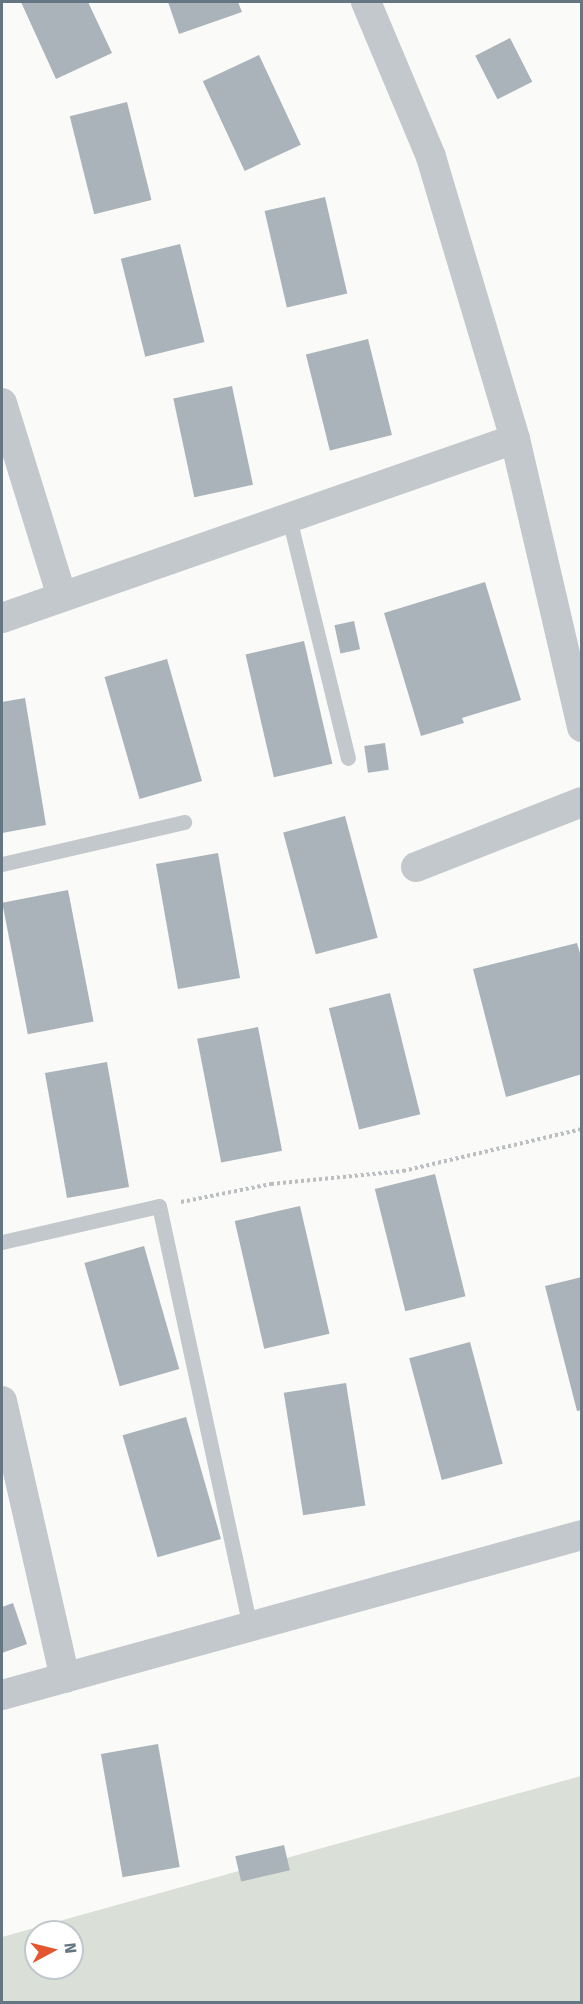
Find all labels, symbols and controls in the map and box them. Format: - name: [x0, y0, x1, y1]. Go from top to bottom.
- north arrow: [24, 1920, 84, 1980]
- text: N: [60, 1942, 80, 1954]

